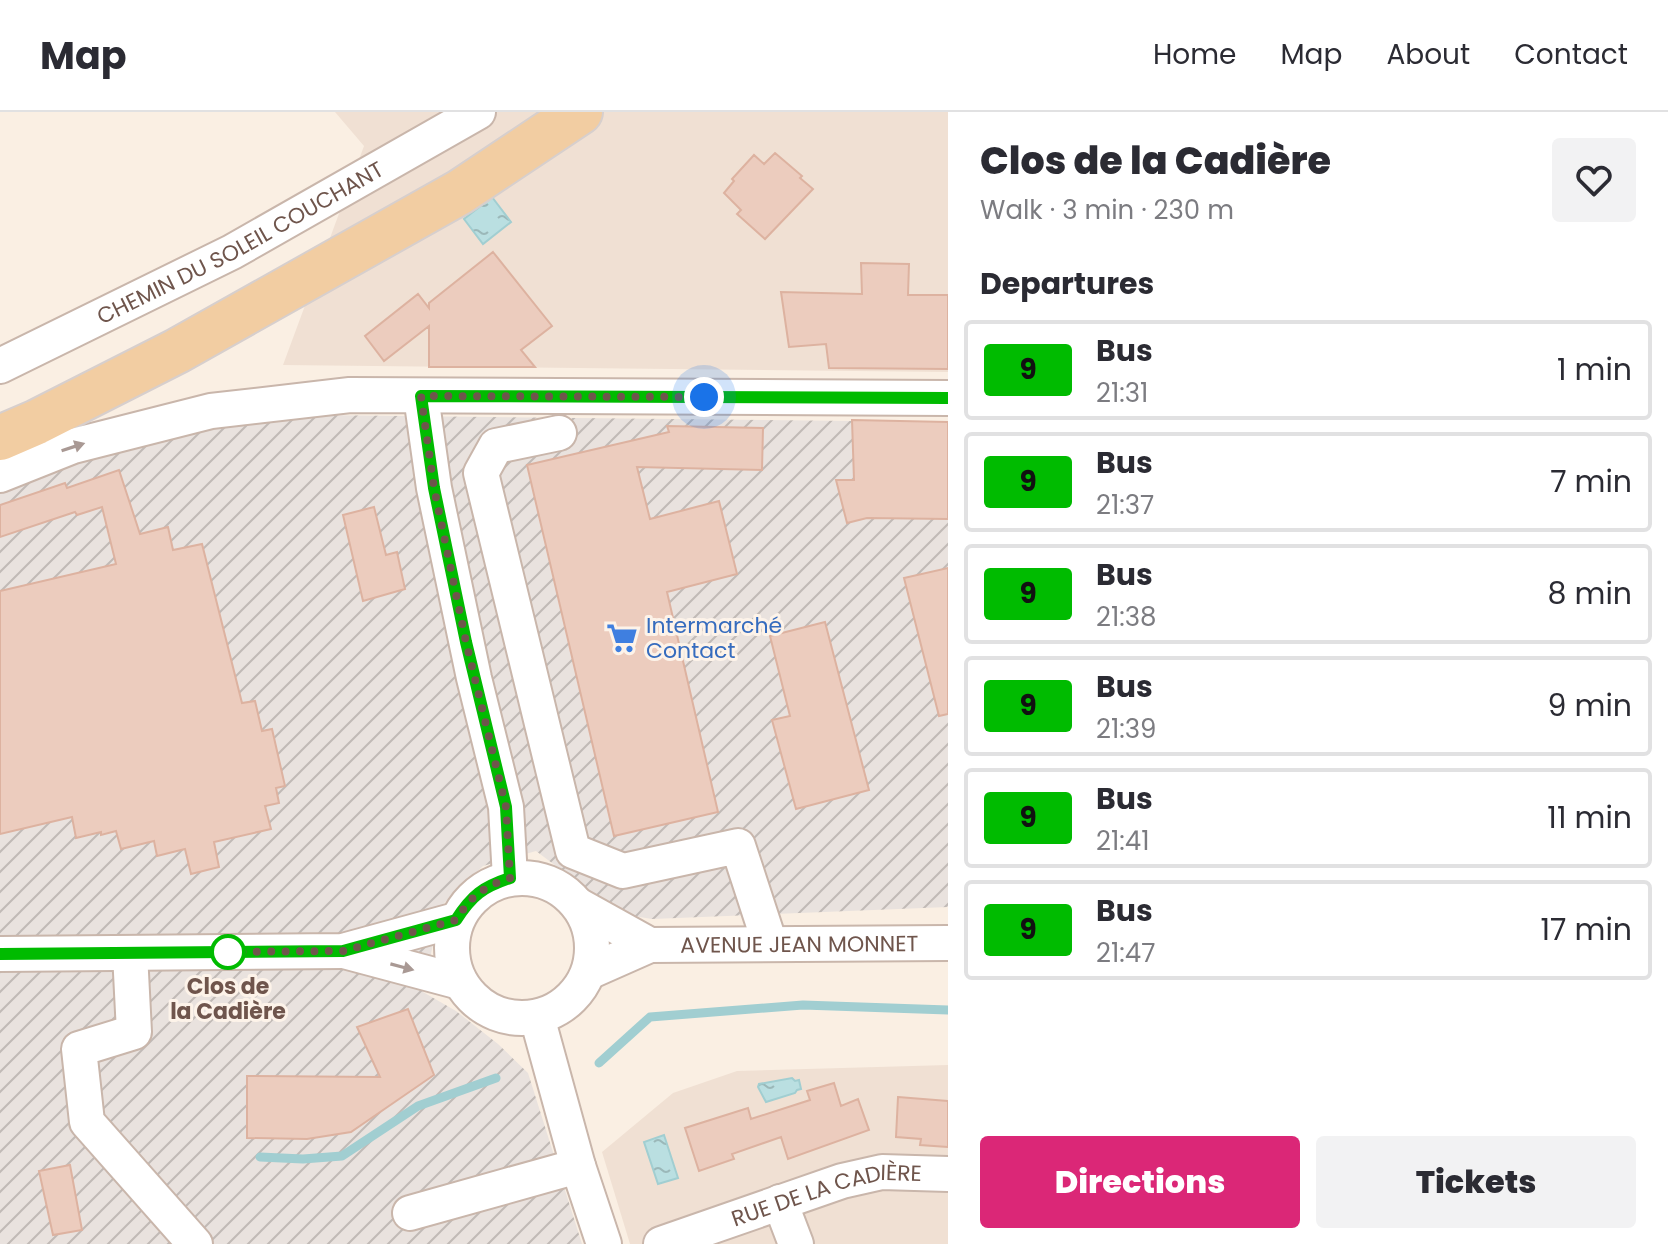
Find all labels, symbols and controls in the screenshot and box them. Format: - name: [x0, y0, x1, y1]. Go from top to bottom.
- text: Map: [40, 29, 127, 82]
- text: Home: [1153, 35, 1236, 74]
- text: Map: [1280, 35, 1342, 74]
- text: About: [1386, 35, 1470, 74]
- text: Contact: [1514, 35, 1628, 74]
- text: Clos de la Cadière: [980, 134, 1331, 187]
- button: heart: [1552, 138, 1636, 222]
- street label: CHEMIN DU SOLEIL COUCHANT: [92, 154, 389, 332]
- text: Walk · 3 min · 230 m: [980, 192, 1234, 228]
- text: Departures: [980, 262, 1154, 305]
- text: Bus: [1096, 329, 1153, 372]
- text: 1 min: [1557, 348, 1632, 391]
- text: 9: [1019, 350, 1037, 389]
- text: 21:31: [1096, 375, 1148, 411]
- your location: [684, 377, 724, 417]
- one-way arrow: [61, 440, 85, 453]
- text: Bus: [1096, 441, 1153, 484]
- text: 7 min: [1550, 460, 1632, 503]
- text: 9: [1019, 462, 1037, 501]
- text: 21:37: [1096, 487, 1154, 523]
- text: Bus: [1096, 553, 1153, 596]
- text: 8 min: [1548, 572, 1632, 615]
- text: 9: [1019, 574, 1037, 613]
- text: 21:38: [1096, 599, 1157, 635]
- place label: Intermarché Contact: [646, 610, 782, 666]
- supermarket icon: Intermarché Contact: [605, 621, 639, 655]
- text: Bus: [1096, 665, 1153, 708]
- text: 9 min: [1548, 684, 1632, 727]
- text: 9: [1019, 686, 1037, 725]
- text: 21:39: [1096, 711, 1157, 747]
- text: Bus: [1096, 777, 1153, 820]
- text: 11 min: [1547, 796, 1632, 839]
- text: 9: [1019, 798, 1037, 837]
- text: 21:41: [1096, 823, 1149, 859]
- text: Bus: [1096, 889, 1153, 932]
- text: 17 min: [1541, 908, 1632, 951]
- text: 9: [1019, 910, 1037, 949]
- street label: AVENUE JEAN MONNET: [680, 928, 919, 961]
- marker: Clos de la Cadière: [211, 935, 245, 969]
- text: 21:47: [1096, 935, 1155, 971]
- one-way arrow: [389, 961, 414, 973]
- place label: Clos de la Cadière: [170, 971, 286, 1027]
- button: Directions: [980, 1136, 1300, 1228]
- button: Tickets: [1316, 1136, 1636, 1228]
- street label: RUE DE LA CADIÈRE: [727, 1157, 922, 1234]

